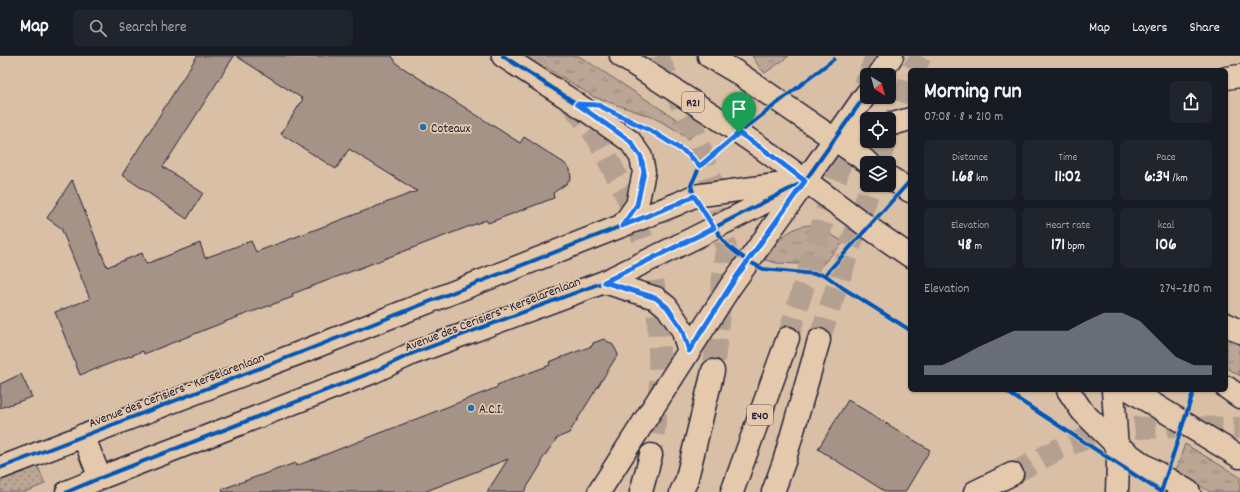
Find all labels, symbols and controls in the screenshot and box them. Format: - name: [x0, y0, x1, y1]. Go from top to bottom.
- search box: [73, 10, 353, 46]
- text: Map: [20, 14, 49, 41]
- icon: search: [87, 17, 109, 39]
- text: Search here: [119, 17, 187, 39]
- text: Map: [1089, 18, 1110, 38]
- text: Layers: [1132, 18, 1167, 38]
- text: Share: [1189, 18, 1220, 38]
- north arrow: [860, 68, 896, 104]
- map controls: [860, 68, 896, 192]
- text: Morning run: [924, 77, 1022, 108]
- button: share: [1170, 81, 1212, 123]
- road number: R21: [682, 92, 704, 112]
- pin: [722, 92, 756, 133]
- icon: arrive: [728, 98, 750, 120]
- text: 07:08 · 8 × 210 m: [924, 108, 1003, 127]
- button: locate: [860, 112, 896, 148]
- place label: Coteaux: [431, 120, 470, 139]
- marker: Coteaux: [418, 122, 428, 132]
- text: Distance: [952, 150, 988, 166]
- text: Time: [1059, 150, 1077, 166]
- text: Pace: [1156, 150, 1176, 166]
- button: layers: [860, 156, 896, 192]
- text: 1.68: [952, 166, 974, 190]
- text: 11:02: [1055, 166, 1081, 190]
- text: 6:34: [1144, 166, 1170, 190]
- text: km: [974, 171, 988, 187]
- text: /km: [1170, 171, 1188, 187]
- text: Elevation: [951, 218, 989, 234]
- text: Heart rate: [1046, 218, 1090, 234]
- text: kcal: [1158, 218, 1174, 234]
- text: 48: [958, 234, 972, 258]
- text: 171: [1051, 234, 1065, 258]
- text: 106: [1155, 234, 1177, 258]
- text: m: [972, 239, 982, 255]
- text: bpm: [1065, 239, 1085, 255]
- street label: Avenue des Cerisiers - Kerselarenlaan: [402, 273, 584, 358]
- text: Elevation: [924, 280, 969, 299]
- text: 274–280 m: [1160, 280, 1212, 299]
- street label: Avenue des Cerisiers - Kerselarenlaan: [86, 349, 268, 434]
- place label: A.C.I.: [479, 401, 503, 420]
- marker: A.C.I.: [466, 403, 476, 413]
- road number: E40: [747, 405, 773, 425]

